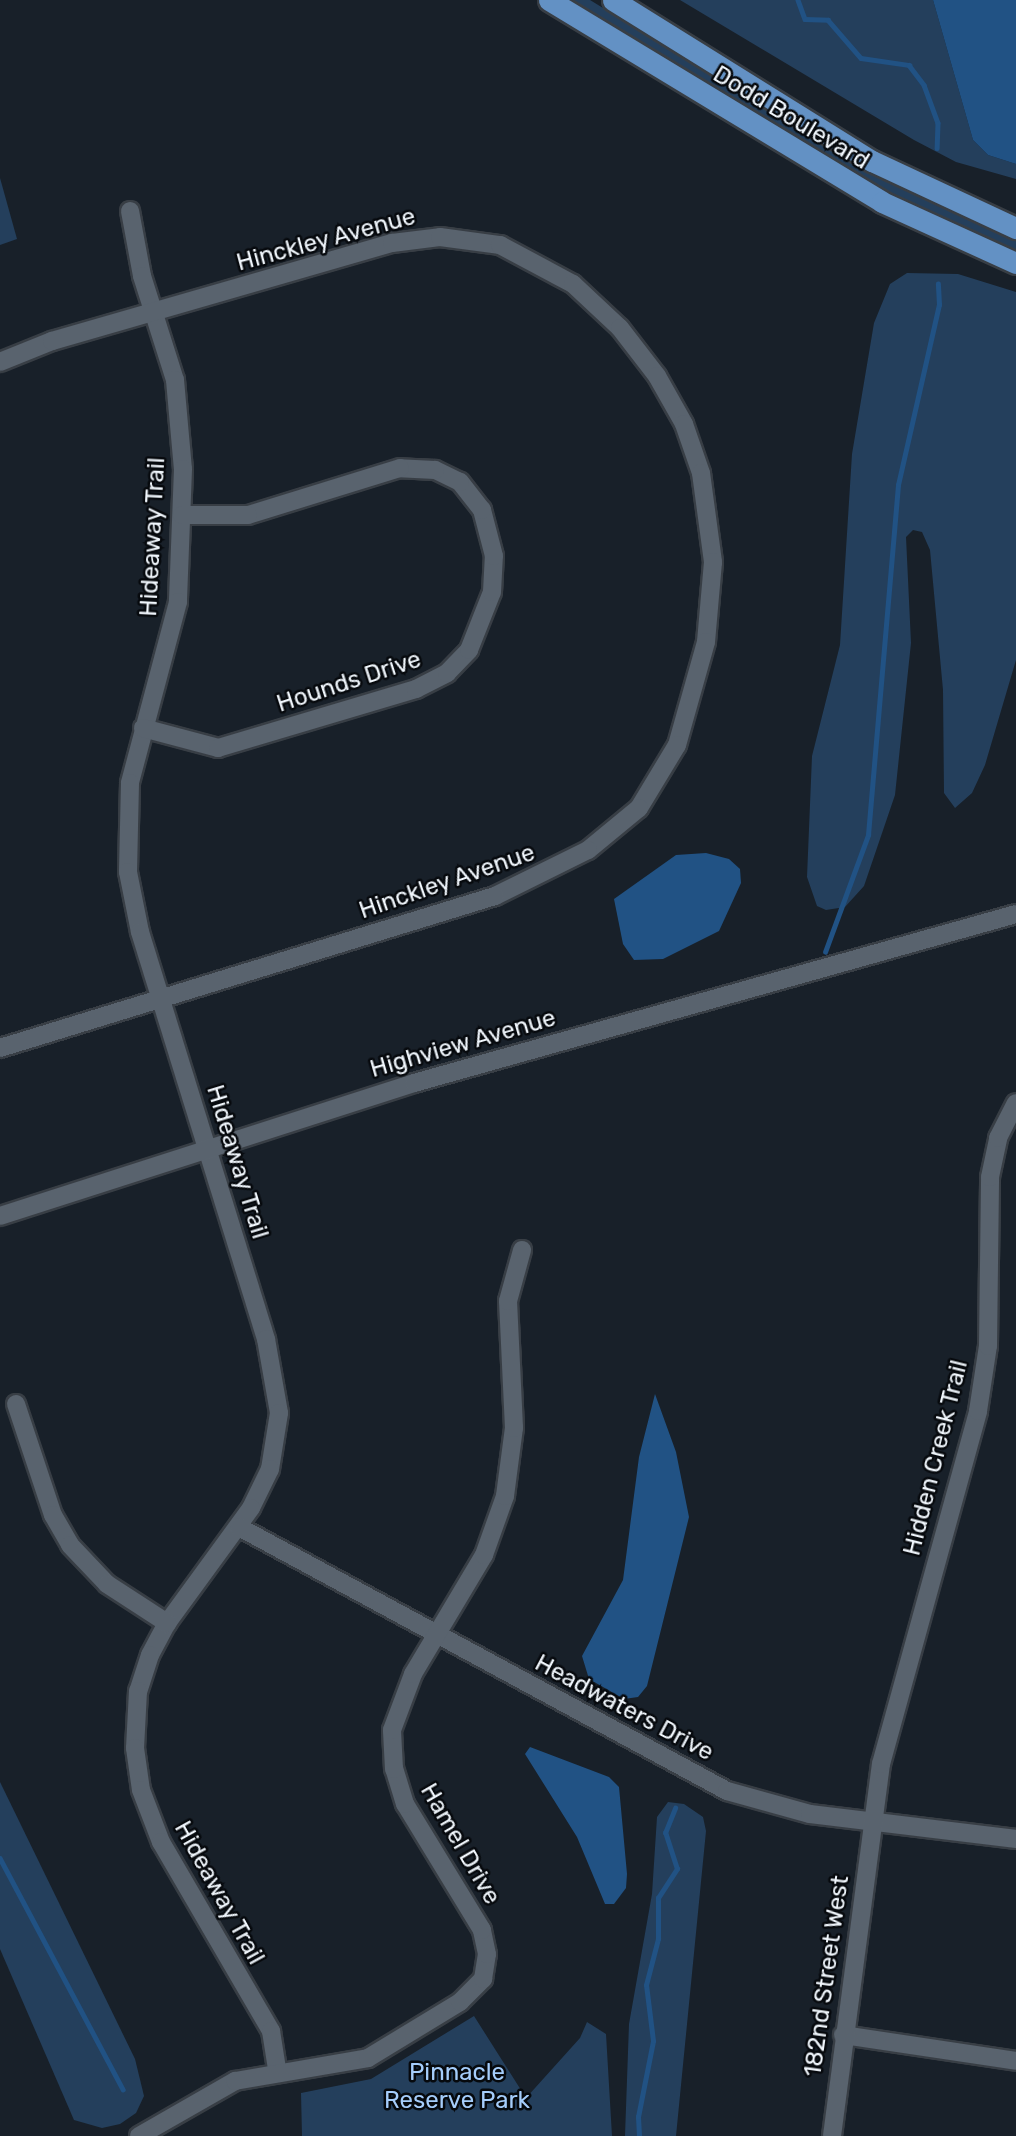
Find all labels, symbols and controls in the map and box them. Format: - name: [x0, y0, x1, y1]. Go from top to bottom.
- street label: Dodd Boulevard: [708, 60, 874, 176]
- street label: Hinckley Avenue: [233, 202, 419, 278]
- street label: Hideaway Trail: [134, 456, 172, 618]
- street label: Hounds Drive: [273, 645, 425, 719]
- street label: Hinckley Avenue: [355, 838, 539, 926]
- street label: Highview Avenue: [366, 1004, 560, 1084]
- street label: Hideaway Trail: [200, 1081, 274, 1243]
- street label: Hidden Creek Trail: [898, 1357, 974, 1559]
- street label: Headwaters Drive: [530, 1649, 718, 1767]
- street label: Hamel Drive: [414, 1779, 506, 1909]
- street label: Hideaway Trail: [167, 1816, 271, 1970]
- street label: 182nd Street West: [799, 1873, 855, 2079]
- park label: Pinnacle Reserve Park: [384, 2059, 530, 2115]

